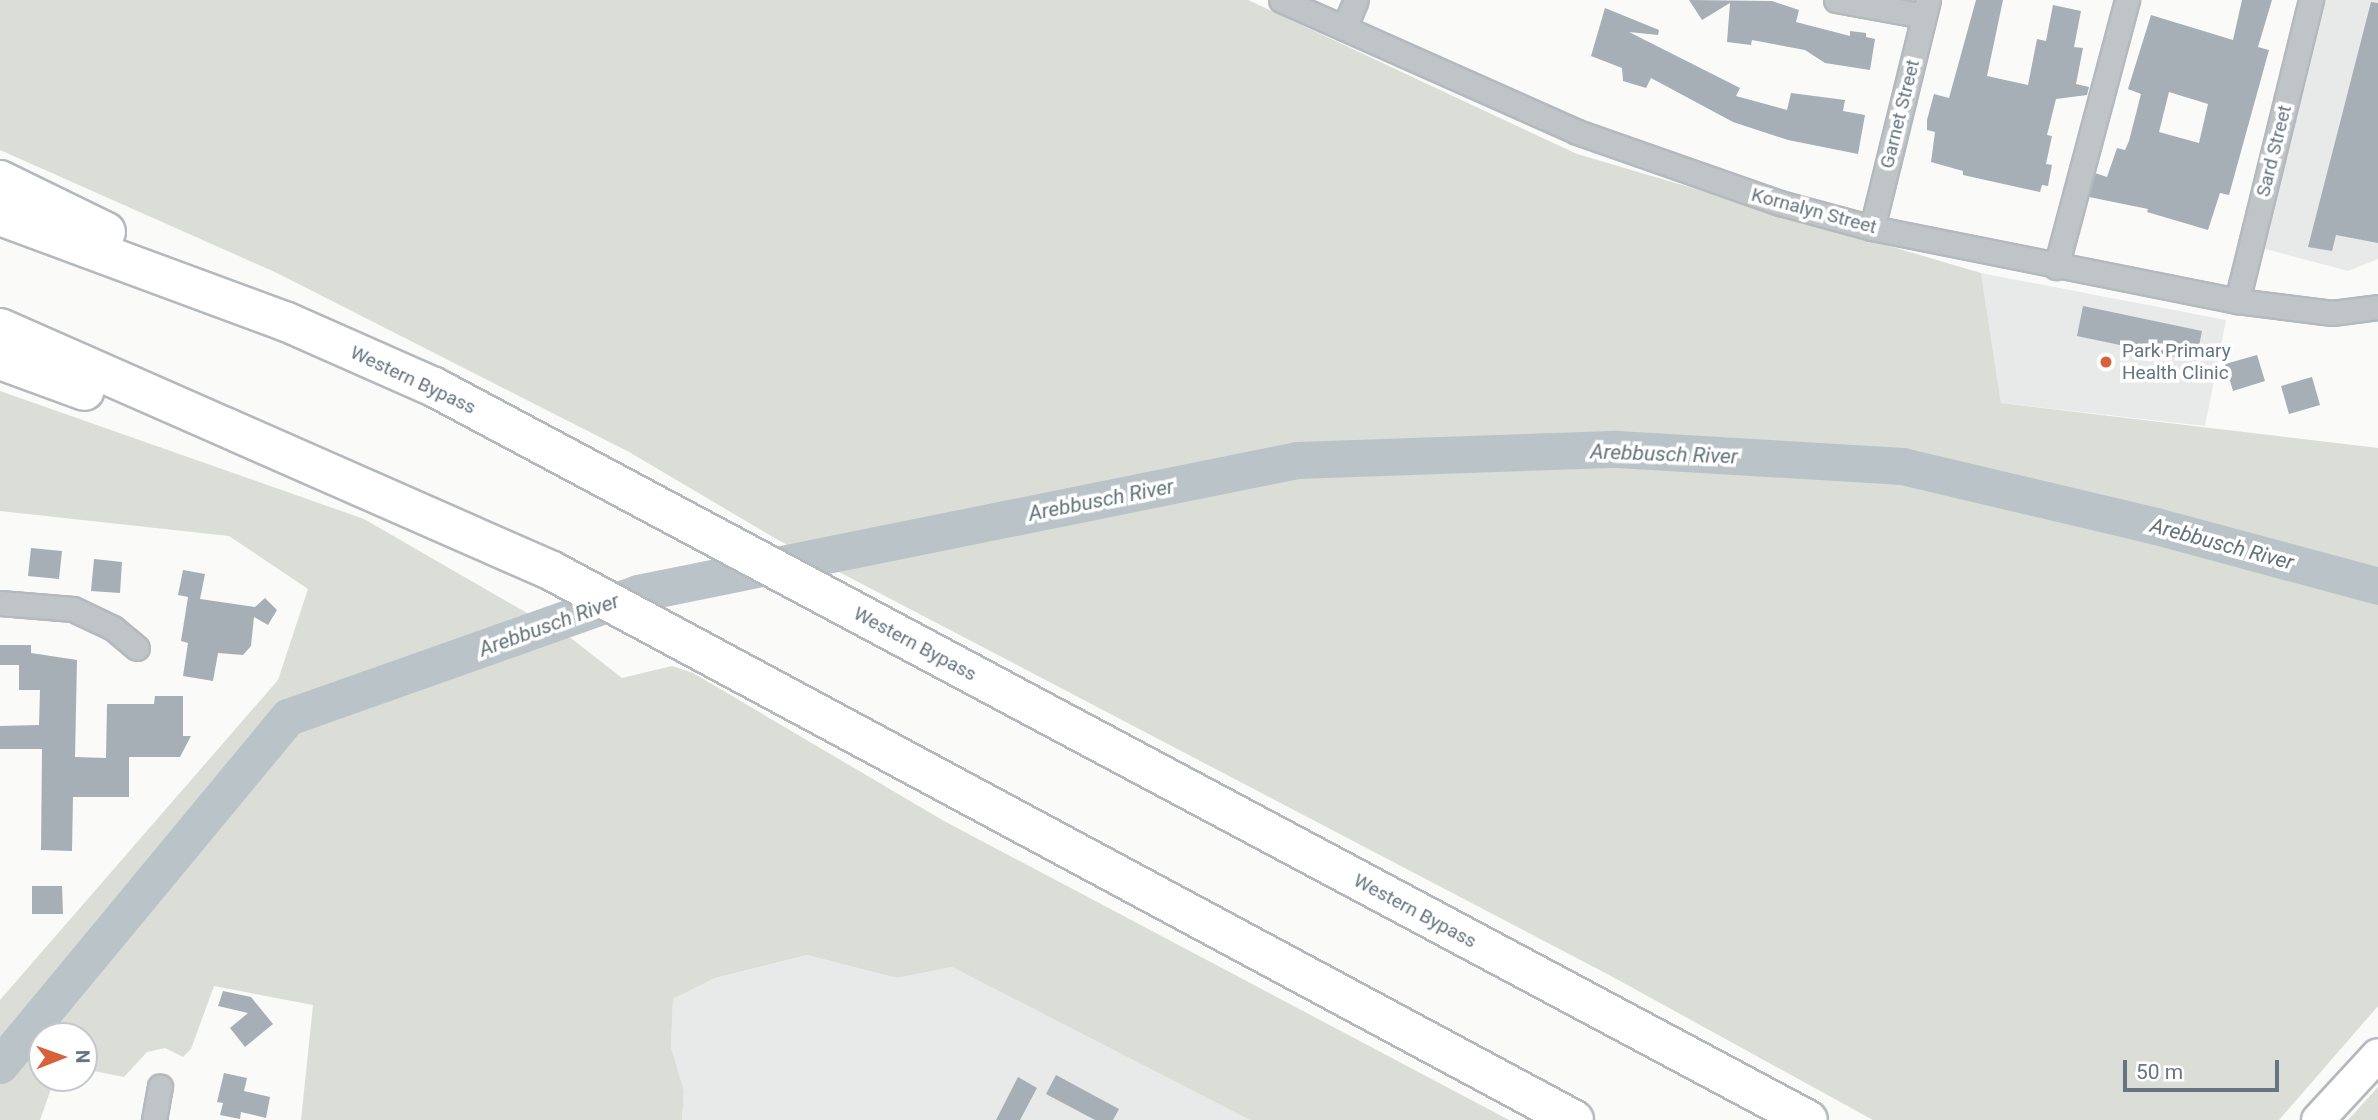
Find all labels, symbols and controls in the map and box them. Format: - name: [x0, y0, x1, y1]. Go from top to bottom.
- street label: Garnet Street: [1875, 57, 1925, 171]
- street label: Sard Street: [2252, 103, 2296, 199]
- street label: Kornalyn Street: [1749, 183, 1879, 239]
- place label: Park Primary Health Clinic: [2122, 340, 2231, 384]
- street label: Western Bypass: [347, 341, 479, 419]
- marker: Park Primary Health Clinic: [2096, 352, 2116, 372]
- water label: Arebbusch River: [1590, 439, 1738, 469]
- water label: Arebbusch River: [1026, 474, 1176, 526]
- water label: Arebbusch River: [2148, 513, 2296, 575]
- water label: Arebbusch River: [475, 588, 623, 662]
- street label: Western Bypass: [850, 602, 980, 686]
- street label: Western Bypass: [1350, 869, 1480, 953]
- north arrow: [28, 1022, 98, 1092]
- scale bar: [2126, 1046, 2282, 1090]
- text: N: [71, 1050, 94, 1064]
- text: 50 m: [2136, 1060, 2183, 1084]

